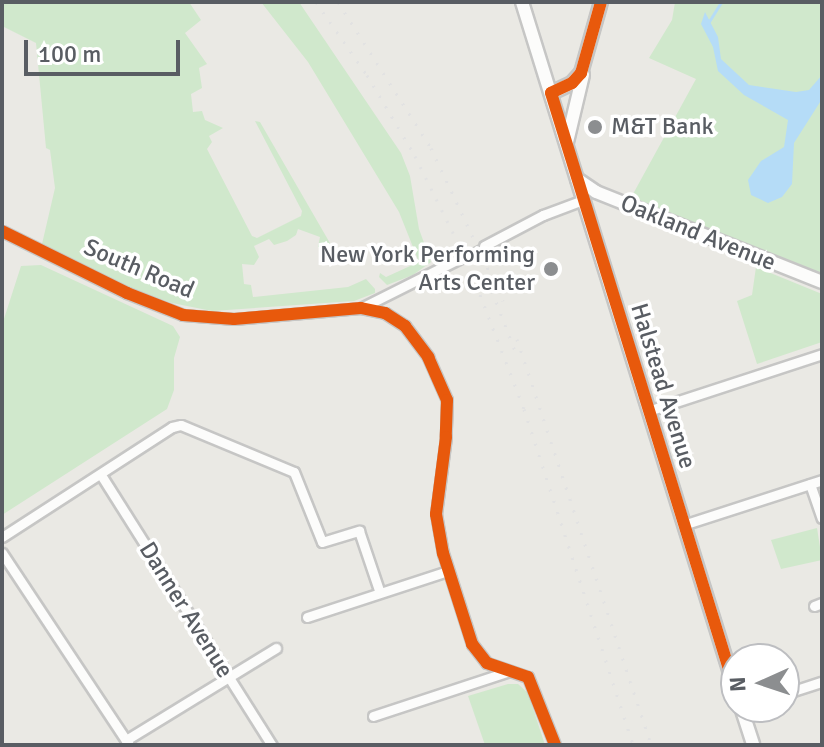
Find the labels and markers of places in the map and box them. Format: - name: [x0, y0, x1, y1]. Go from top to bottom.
- place label: M&T Bank: [611, 113, 714, 141]
- marker: M&T Bank: [586, 118, 604, 136]
- place label: New York Performing Arts Center: [320, 241, 535, 297]
- marker: New York Performing Arts Center: [542, 260, 560, 278]

